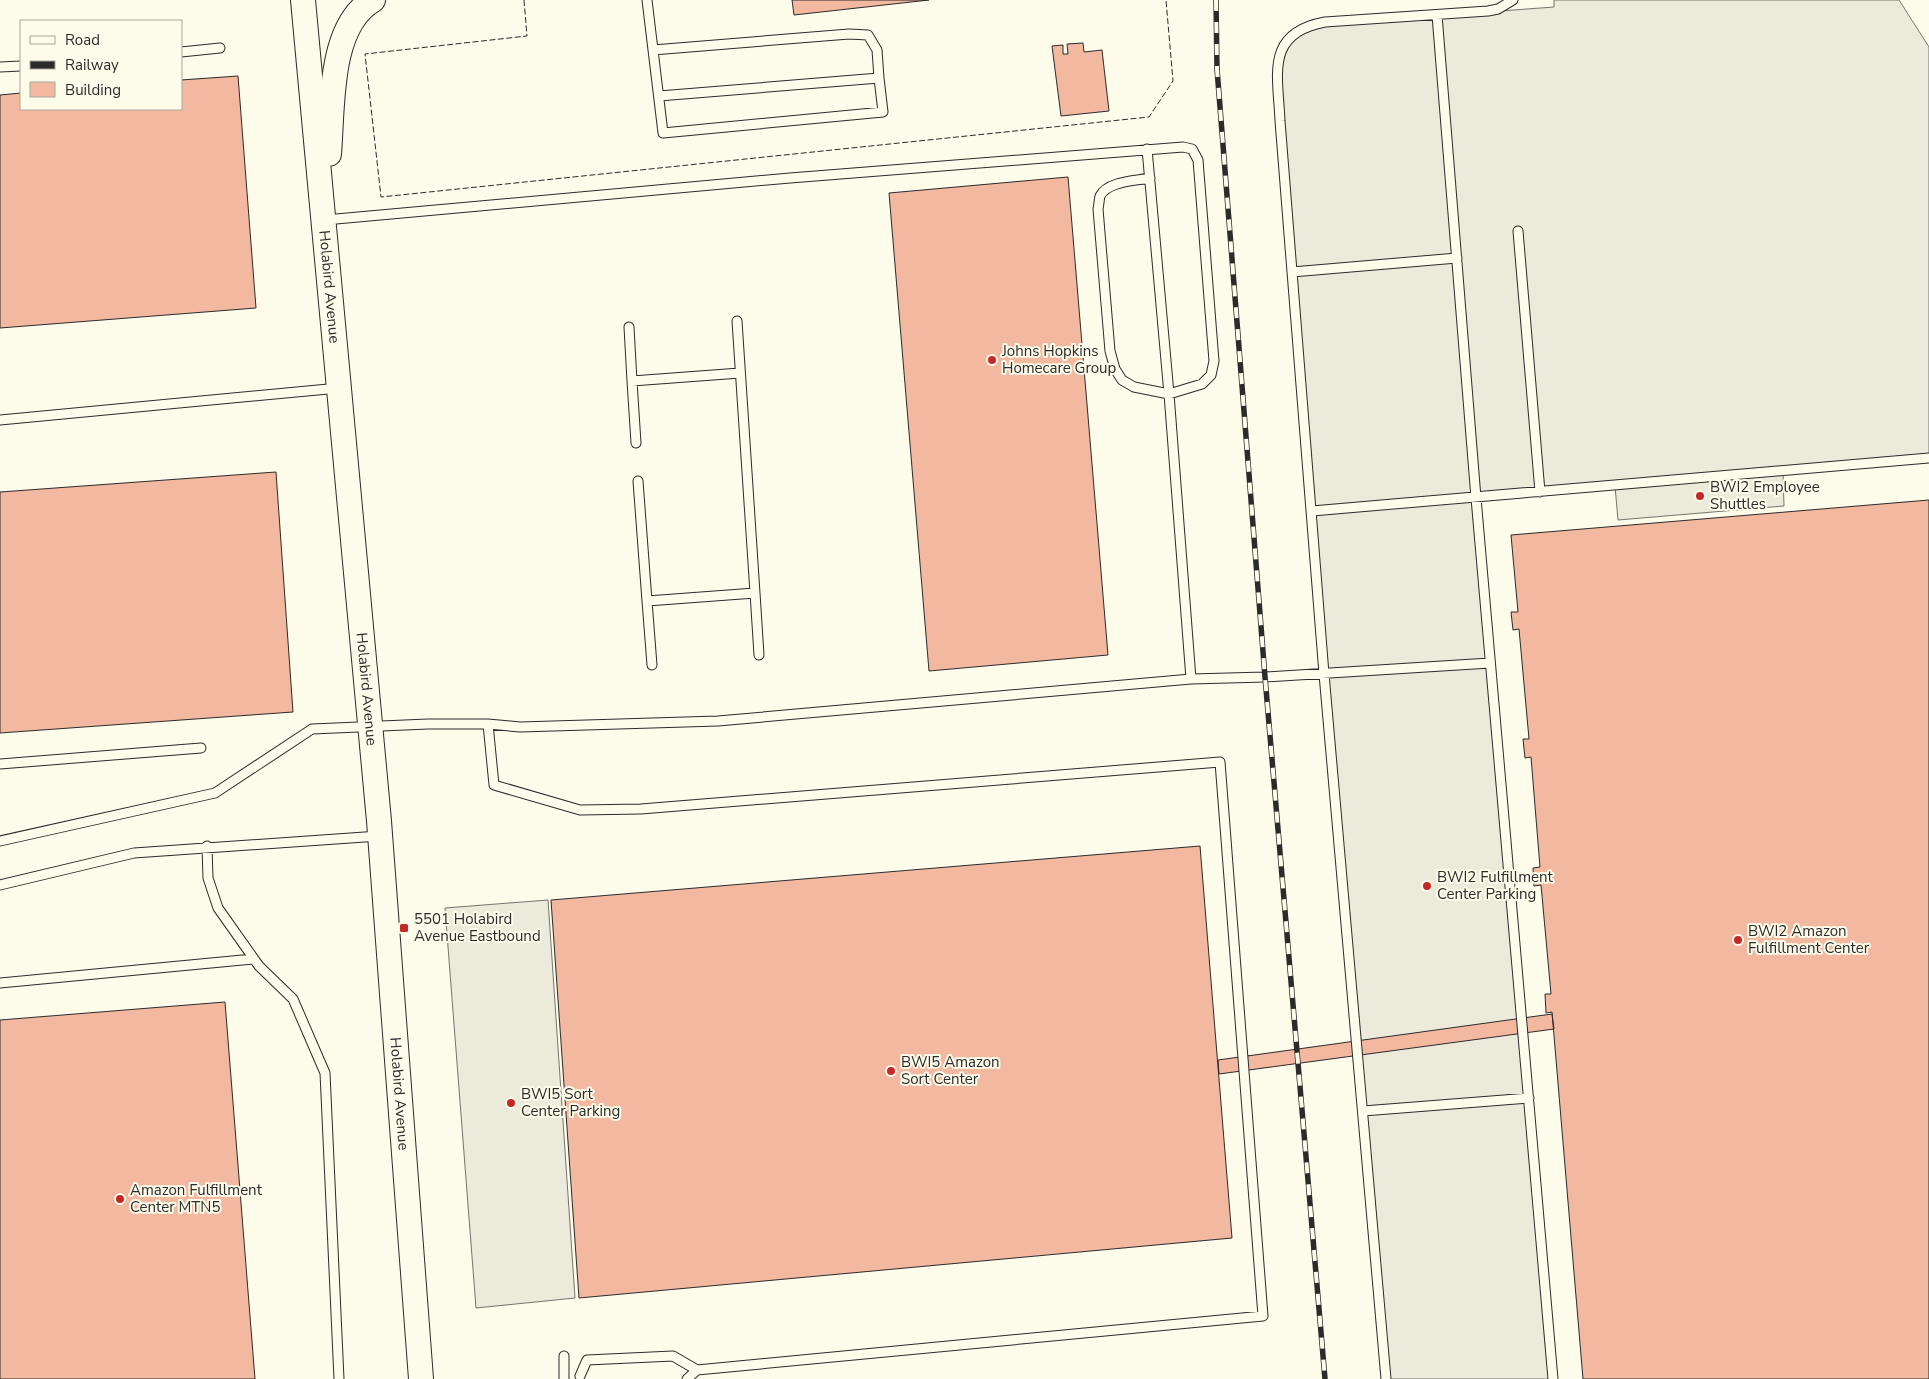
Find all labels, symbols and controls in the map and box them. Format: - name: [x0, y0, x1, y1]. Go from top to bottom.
- legend: [20, 20, 182, 110]
- text: Road: [65, 30, 100, 50]
- text: Railway: [65, 55, 119, 75]
- text: Building: [65, 80, 121, 100]
- street label: Holabird Avenue: [314, 229, 345, 344]
- place label: Johns Hopkins Homecare Group: [1001, 341, 1116, 378]
- marker: Johns Hopkins Homecare Group: [986, 354, 998, 366]
- place label: BWI2 Employee Shuttles: [1710, 477, 1820, 514]
- marker: BWI2 Employee Shuttles: [1694, 490, 1706, 502]
- street label: Holabird Avenue: [352, 632, 382, 746]
- place label: BWI2 Fulfillment Center Parking: [1437, 867, 1554, 904]
- marker: BWI2 Fulfillment Center Parking: [1421, 880, 1433, 892]
- place label: 5501 Holabird Avenue Eastbound: [414, 909, 541, 946]
- place label: BWI2 Amazon Fulfillment Center: [1748, 921, 1870, 958]
- marker: 5501 Holabird Avenue Eastbound: [398, 922, 410, 934]
- marker: BWI2 Amazon Fulfillment Center: [1732, 934, 1744, 946]
- street label: Holabird Avenue: [385, 1036, 414, 1151]
- place label: BWI5 Amazon Sort Center: [901, 1052, 1000, 1089]
- marker: BWI5 Amazon Sort Center: [885, 1065, 897, 1077]
- place label: BWI5 Sort Center Parking: [521, 1084, 620, 1121]
- marker: BWI5 Sort Center Parking: [505, 1097, 517, 1109]
- place label: Amazon Fulfillment Center MTN5: [130, 1180, 263, 1217]
- marker: Amazon Fulfillment Center MTN5: [114, 1193, 126, 1205]

